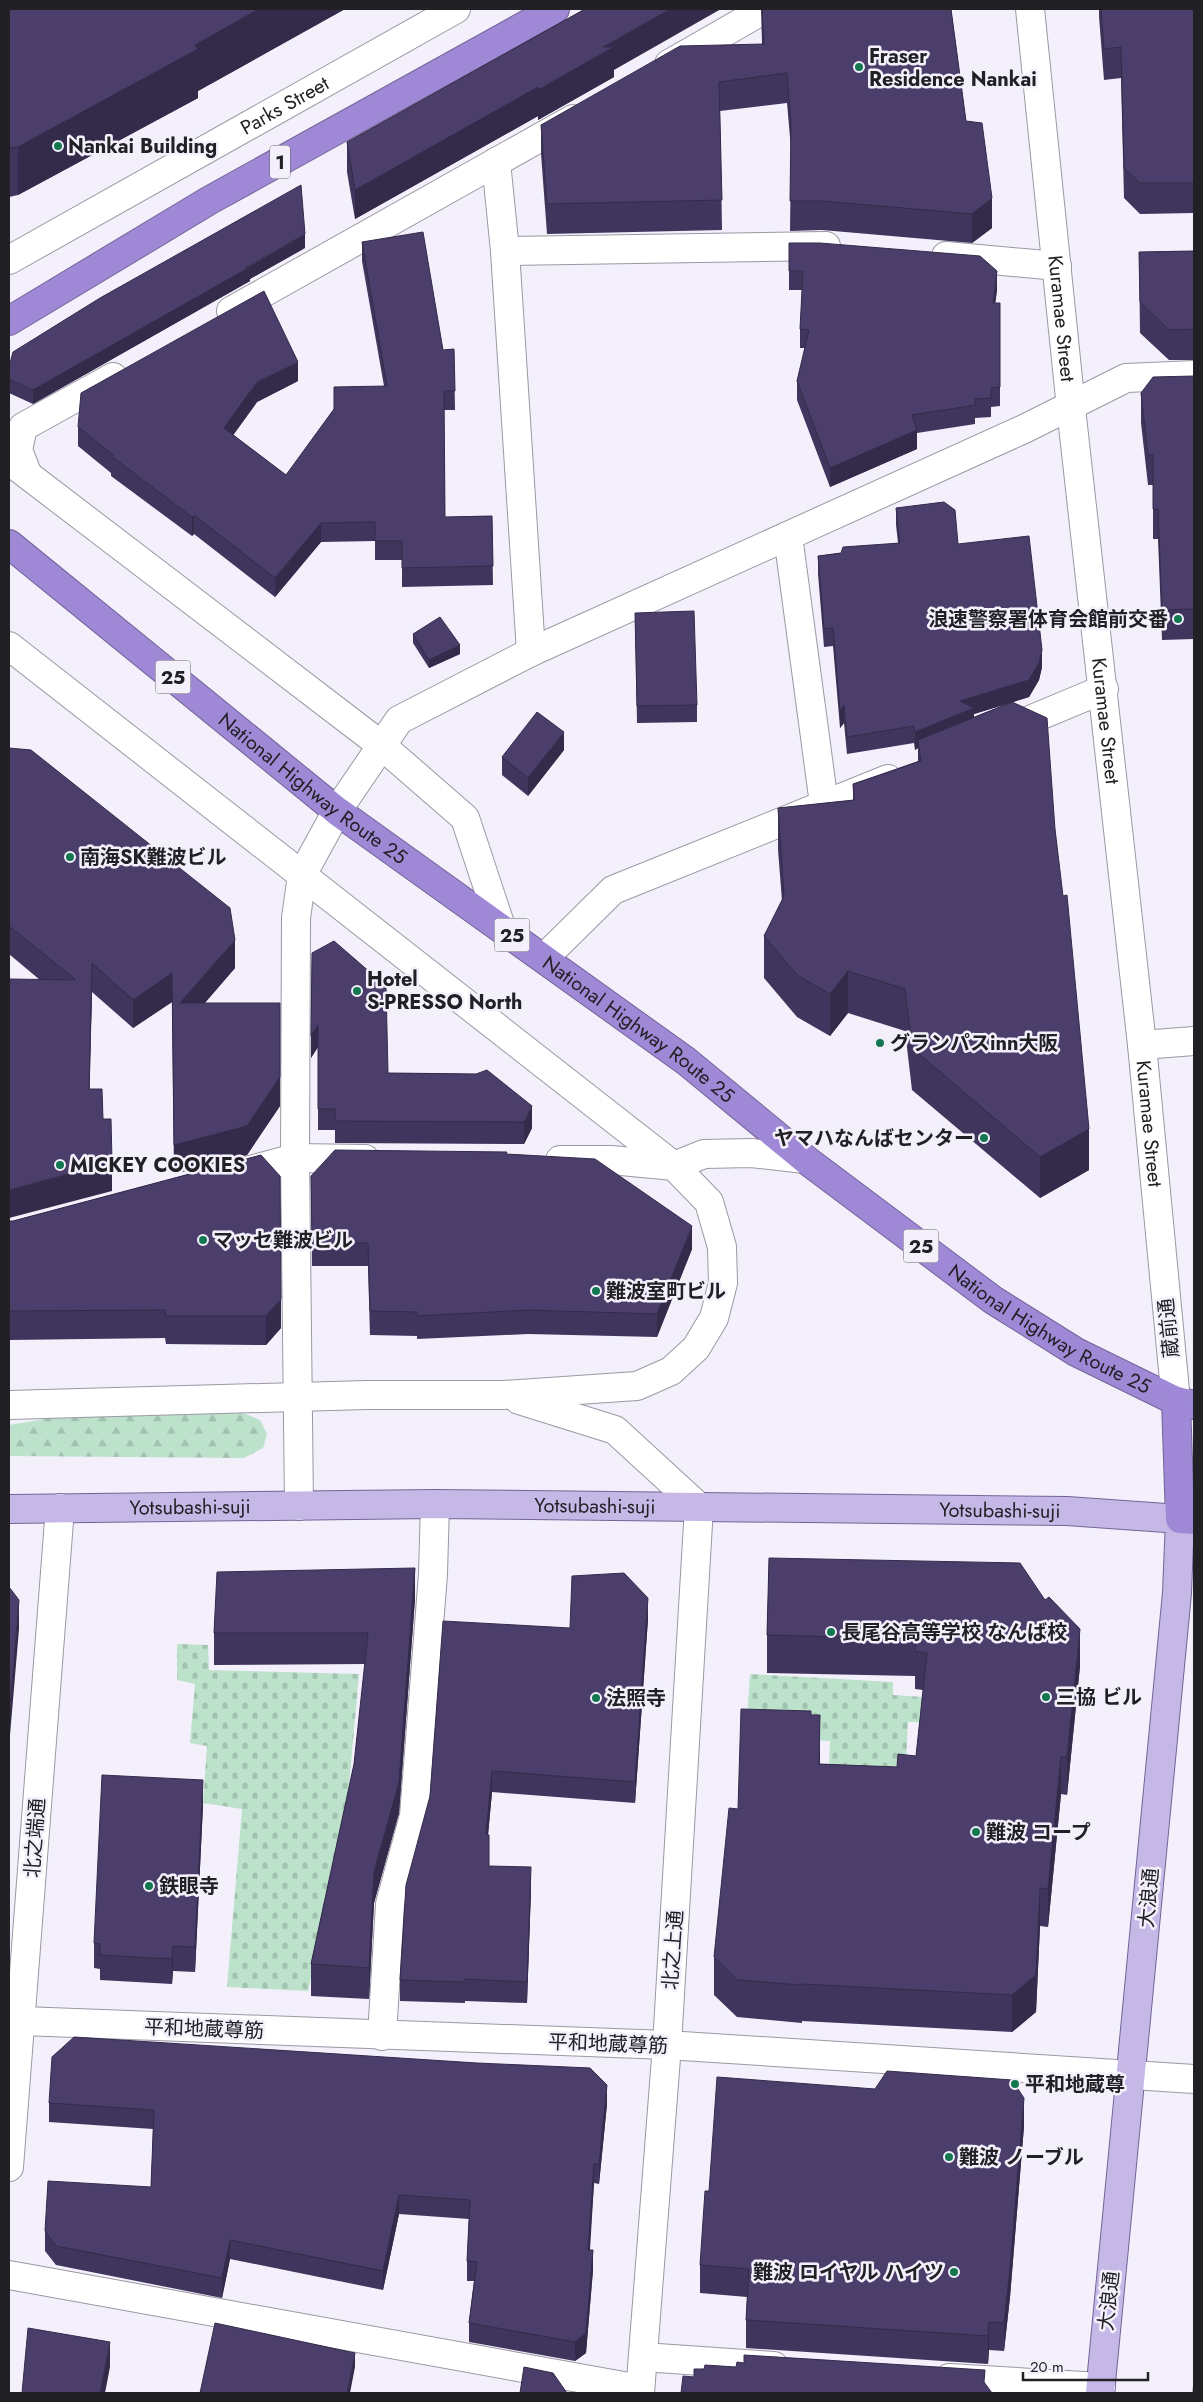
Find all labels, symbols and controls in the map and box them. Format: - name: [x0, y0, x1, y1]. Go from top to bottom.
- place label: Fraser Residence Nankai: [869, 42, 1037, 94]
- marker: Fraser Residence Nankai: [853, 61, 865, 73]
- street label: Parks Street: [235, 69, 334, 142]
- place label: Nankai Building: [68, 132, 217, 161]
- marker: Nankai Building: [52, 140, 64, 152]
- road number: 1: [270, 146, 290, 178]
- street label: Kuramae Street: [1041, 254, 1083, 383]
- place label: 浪速警察署体育会館前交番: [928, 605, 1168, 634]
- marker: 浪速警察署体育会館前交番: [1172, 613, 1184, 625]
- street label: Kuramae Street: [1084, 656, 1127, 786]
- road number: 25: [156, 660, 190, 694]
- street label: National Highway Route 25: [212, 706, 413, 871]
- place label: 南海SK難波ビル: [80, 843, 226, 872]
- marker: 南海SK難波ビル: [64, 851, 76, 863]
- road number: 25: [494, 918, 530, 952]
- street label: National Highway Route 25: [537, 948, 741, 1110]
- place label: Hotel S-PRESSO North: [367, 965, 522, 1017]
- marker: Hotel S-PRESSO North: [351, 985, 363, 997]
- place label: グランパスinn大阪: [890, 1029, 1059, 1058]
- marker: グランパスinn大阪: [874, 1037, 886, 1049]
- street label: Kuramae Street: [1129, 1059, 1170, 1188]
- place label: ヤマハなんばセンター: [774, 1124, 974, 1153]
- marker: ヤマハなんばセンター: [978, 1132, 990, 1144]
- place label: MICKEY COOKIES: [70, 1151, 245, 1180]
- marker: MICKEY COOKIES: [54, 1159, 66, 1171]
- place label: マッセ難波ビル: [213, 1226, 353, 1255]
- road number: 25: [904, 1230, 938, 1262]
- marker: マッセ難波ビル: [197, 1234, 209, 1246]
- street label: National Highway Route 25: [942, 1257, 1156, 1401]
- place label: 難波室町ビル: [606, 1277, 726, 1306]
- marker: 難波室町ビル: [590, 1285, 602, 1297]
- street label: 蔵前通: [1151, 1297, 1187, 1359]
- street label: Yotsubashi-suji: [534, 1491, 656, 1521]
- street label: Yotsubashi-suji: [129, 1492, 251, 1522]
- street label: Yotsubashi-suji: [939, 1495, 1061, 1525]
- place label: 長尾谷高等学校 なんば校: [841, 1618, 1067, 1647]
- marker: 長尾谷高等学校 なんば校: [825, 1626, 837, 1638]
- place label: 三協 ビル: [1056, 1683, 1142, 1712]
- place label: 法照寺: [606, 1684, 666, 1713]
- marker: 三協 ビル: [1040, 1691, 1052, 1703]
- marker: 法照寺: [590, 1692, 602, 1704]
- street label: 北之端通: [18, 1797, 52, 1879]
- place label: 難波 コープ: [986, 1818, 1091, 1847]
- marker: 難波 コープ: [970, 1826, 982, 1838]
- street label: 大浪通: [1132, 1867, 1166, 1929]
- place label: 鉄眼寺: [159, 1872, 219, 1901]
- marker: 鉄眼寺: [143, 1880, 155, 1892]
- street label: 北之上通: [656, 1909, 690, 1991]
- street label: 平和地蔵尊筋: [144, 2012, 264, 2046]
- street label: 平和地蔵尊筋: [548, 2027, 668, 2061]
- place label: 平和地蔵尊: [1025, 2070, 1125, 2099]
- marker: 平和地蔵尊: [1009, 2078, 1021, 2090]
- place label: 難波 ノーブル: [959, 2143, 1084, 2172]
- marker: 難波 ノーブル: [943, 2151, 955, 2163]
- place label: 難波 ロイヤル ハイツ: [753, 2258, 944, 2287]
- marker: 難波 ロイヤル ハイツ: [948, 2266, 960, 2278]
- street label: 大浪通: [1091, 2270, 1127, 2332]
- scale bar: [1023, 2350, 1148, 2382]
- text: 20 m: [1030, 2356, 1064, 2378]

